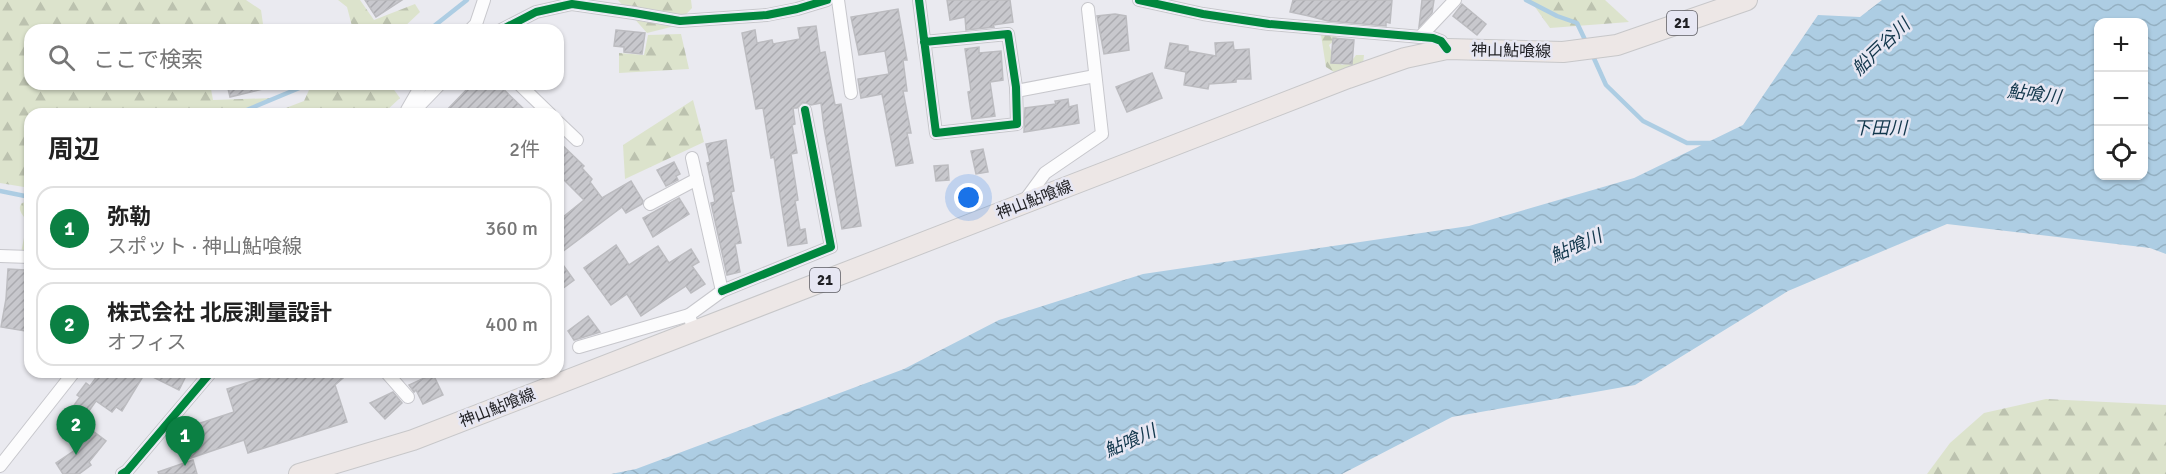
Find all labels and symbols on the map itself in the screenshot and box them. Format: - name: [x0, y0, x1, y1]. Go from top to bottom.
- road number: 21: [1667, 11, 1697, 35]
- water label: 船戸谷川: [1847, 13, 1916, 80]
- street label: 神山鮎喰線: [1471, 40, 1551, 62]
- water label: 鮎喰川: [2006, 80, 2064, 108]
- water label: 下田川: [1853, 117, 1909, 139]
- street label: 神山鮎喰線: [993, 176, 1075, 224]
- your location: [954, 183, 983, 212]
- water label: 鮎喰川: [1547, 224, 1607, 267]
- road number: 21: [810, 268, 840, 292]
- street label: 神山鮎喰線: [456, 384, 538, 432]
- pin: 2: [56, 406, 96, 455]
- pin: 1: [166, 416, 204, 466]
- water label: 鮎喰川: [1101, 419, 1161, 462]

